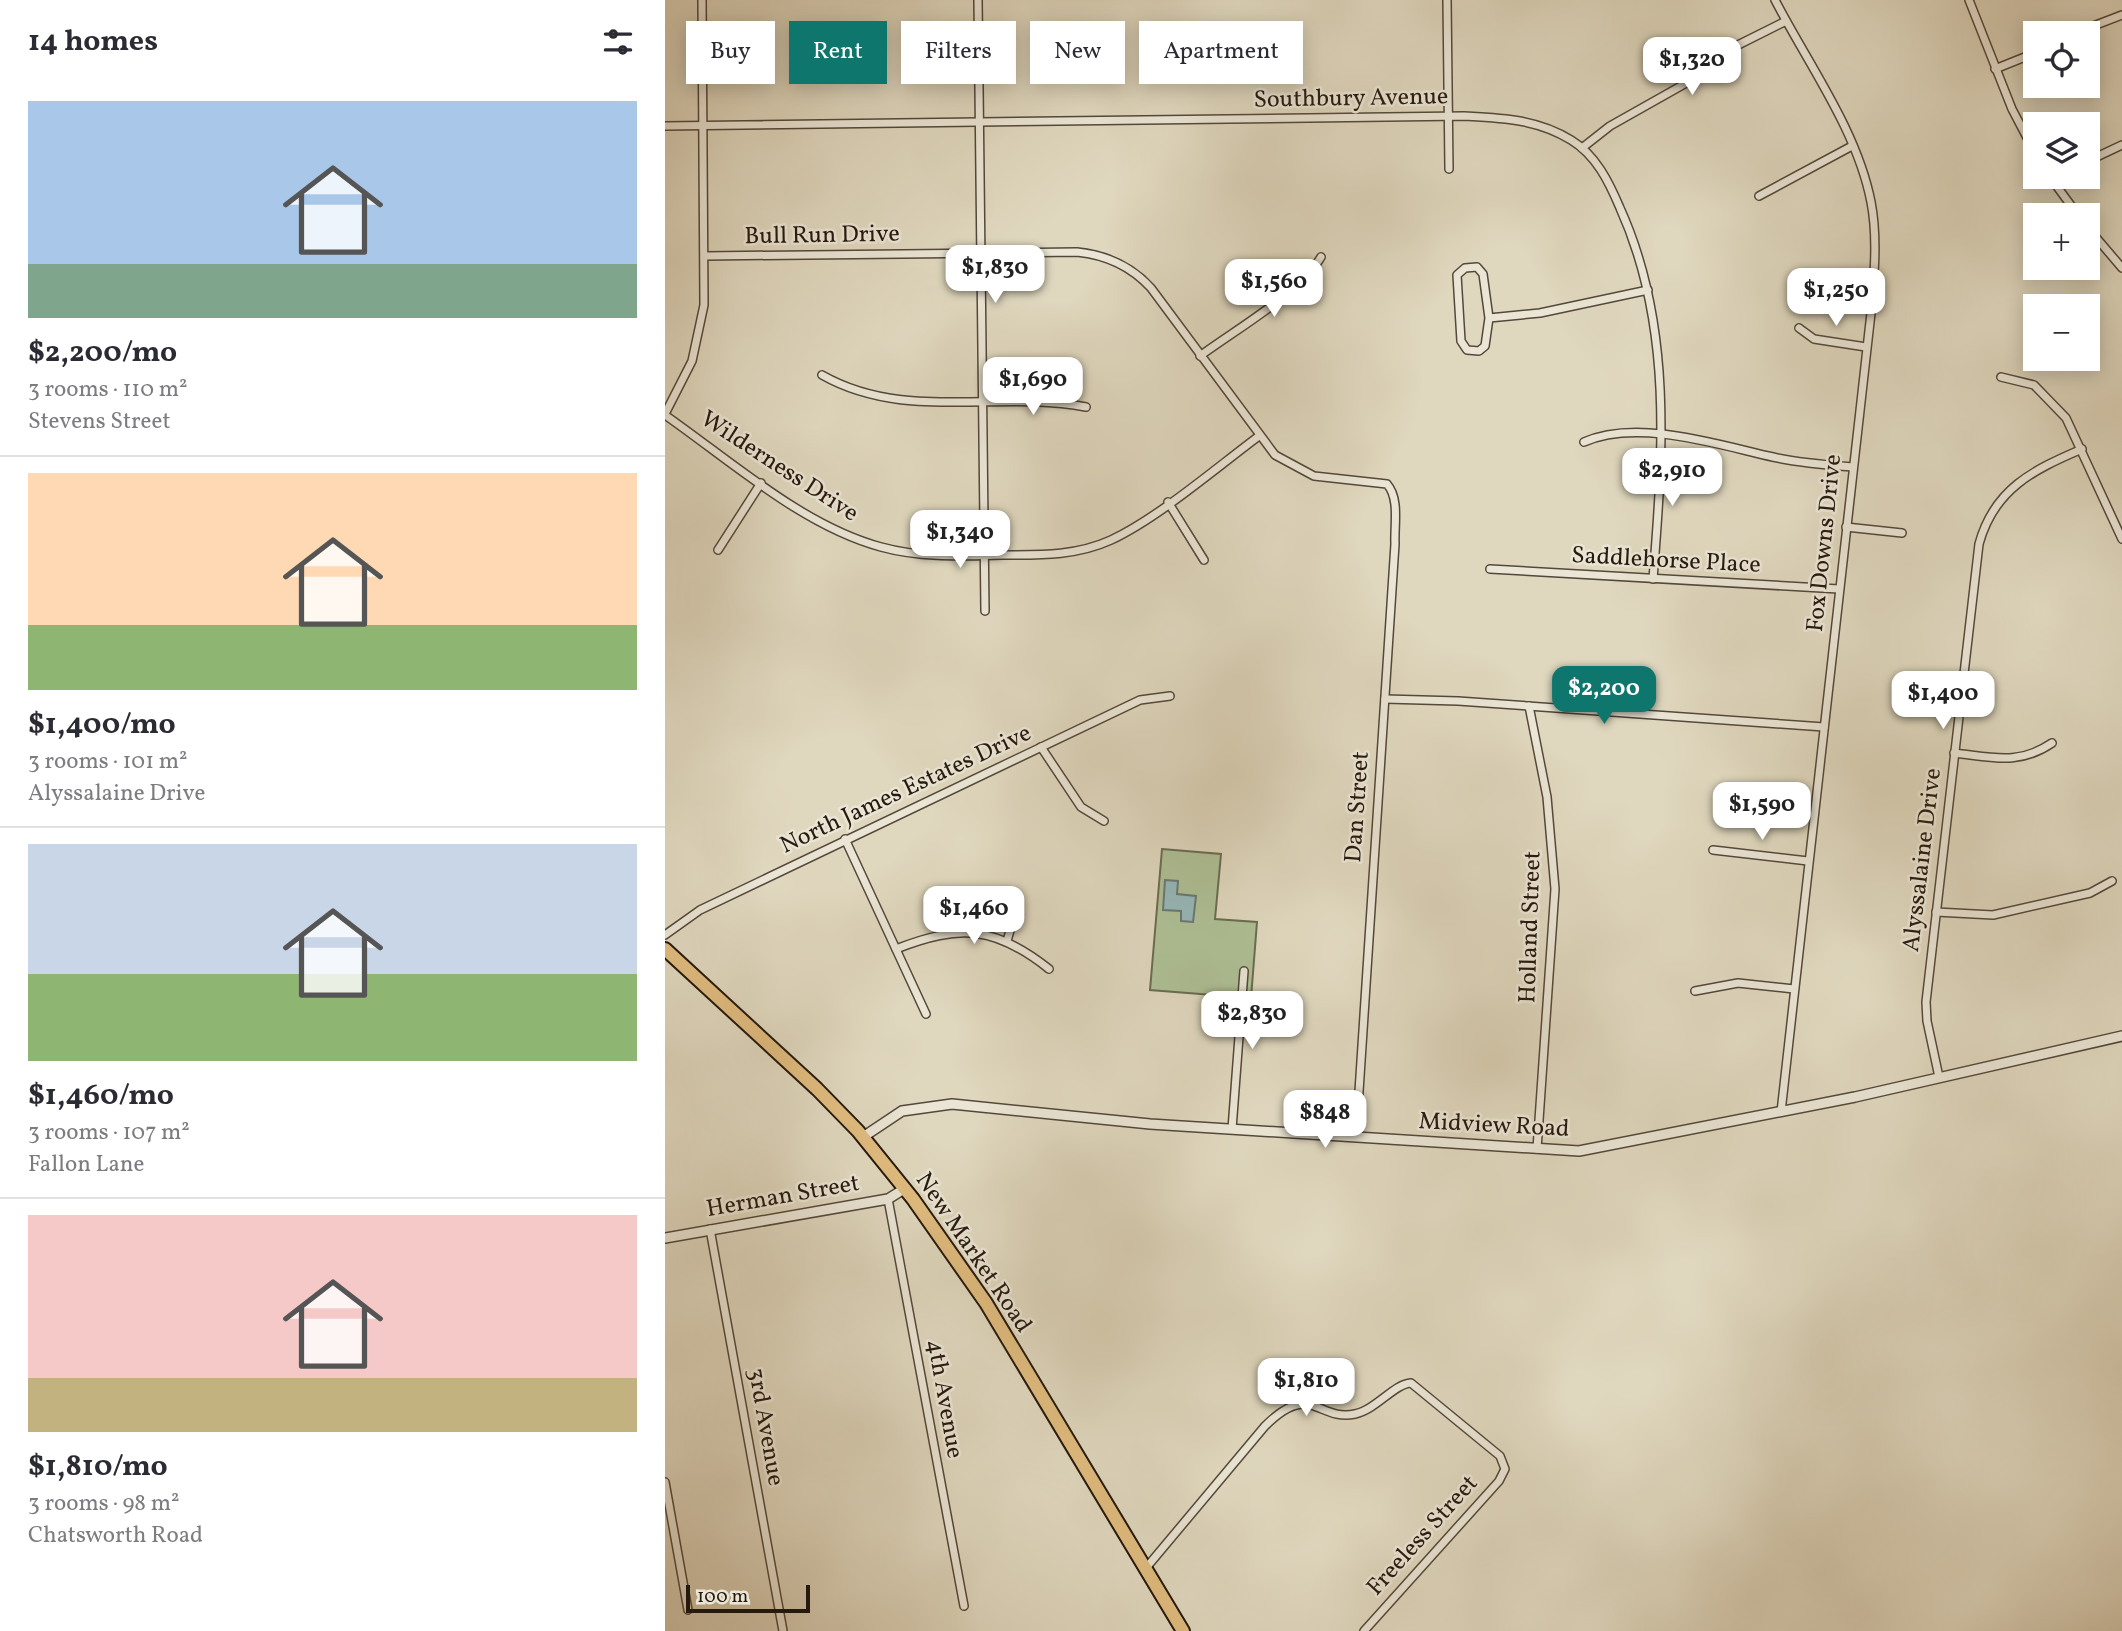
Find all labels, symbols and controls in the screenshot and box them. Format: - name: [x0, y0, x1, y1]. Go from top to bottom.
- text: 14 homes: [28, 21, 158, 63]
- chip: Buy: [686, 21, 775, 84]
- chip: Rent: [789, 21, 887, 84]
- chip: Filters: [901, 21, 1016, 84]
- chip: New: [1030, 21, 1125, 84]
- chip: Apartment: [1139, 21, 1303, 84]
- map controls: [2023, 21, 2100, 371]
- button: locate: [2023, 21, 2100, 98]
- icon: filters: [599, 23, 637, 61]
- pin: $1,320: [1635, 38, 1749, 97]
- text: $1,320: [1659, 44, 1725, 76]
- street label: Southbury Avenue: [1253, 80, 1449, 118]
- button: layers: [2023, 112, 2100, 189]
- icon: home: [270, 147, 396, 273]
- button: +: [2023, 203, 2100, 280]
- street label: Bull Run Drive: [744, 218, 900, 254]
- pin: $1,830: [938, 246, 1052, 305]
- text: $1,830: [962, 252, 1028, 284]
- pin: $1,560: [1217, 260, 1331, 319]
- text: $1,560: [1241, 266, 1307, 298]
- pin: $1,250: [1779, 268, 1893, 328]
- text: $1,250: [1803, 275, 1869, 307]
- button: −: [2023, 294, 2100, 371]
- text: $2,200/mo: [28, 332, 177, 374]
- pin: $1,690: [976, 358, 1090, 417]
- text: $1,690: [999, 364, 1067, 396]
- text: 3 rooms · 110 m²: [28, 374, 188, 406]
- street label: Wilderness Drive: [693, 403, 865, 531]
- text: Stevens Street: [28, 406, 171, 438]
- pin: $2,910: [1615, 448, 1729, 508]
- street label: Fox Downs Drive: [1799, 452, 1851, 634]
- text: $2,910: [1638, 455, 1706, 487]
- pin: $1,340: [903, 510, 1017, 570]
- text: $1,340: [926, 517, 994, 549]
- icon: home: [270, 519, 396, 645]
- street label: Saddlehorse Place: [1570, 539, 1762, 583]
- pin: $2,200: [1547, 666, 1661, 726]
- pin: $1,400: [1886, 672, 2000, 731]
- text: $2,200: [1568, 673, 1640, 705]
- text: $1,400: [1908, 678, 1978, 710]
- text: $1,400/mo: [28, 704, 176, 746]
- street label: North James Estates Drive: [775, 717, 1037, 863]
- text: 3 rooms · 101 m²: [28, 746, 188, 778]
- street label: Dan Street: [1337, 750, 1379, 864]
- street label: Alyssalaine Drive: [1895, 766, 1951, 954]
- text: Alyssalaine Drive: [28, 778, 205, 810]
- pin: $1,590: [1705, 782, 1819, 842]
- text: $1,590: [1729, 789, 1795, 821]
- street label: Holland Street: [1511, 850, 1551, 1004]
- pin: $1,460: [917, 886, 1031, 946]
- icon: home: [270, 890, 396, 1016]
- text: $1,460: [939, 893, 1009, 925]
- pin: $2,830: [1195, 992, 1309, 1051]
- text: $2,830: [1217, 998, 1287, 1030]
- text: $1,460/mo: [28, 1075, 174, 1117]
- pin: $848: [1284, 1090, 1366, 1150]
- text: $848: [1299, 1097, 1351, 1129]
- street label: Midview Road: [1418, 1105, 1570, 1147]
- text: 3 rooms · 107 m²: [28, 1117, 190, 1149]
- text: Fallon Lane: [28, 1149, 145, 1181]
- street label: New Market Road: [906, 1166, 1040, 1340]
- street label: Herman Street: [704, 1167, 862, 1227]
- icon: home: [270, 1261, 396, 1387]
- street label: 4th Avenue: [917, 1337, 971, 1461]
- pin: $1,810: [1249, 1358, 1363, 1418]
- street label: 3rd Avenue: [738, 1365, 792, 1489]
- text: $1,810: [1274, 1365, 1338, 1397]
- text: $1,810/mo: [28, 1446, 168, 1488]
- street label: Freeless Street: [1359, 1468, 1487, 1604]
- text: 3 rooms · 98 m²: [28, 1488, 180, 1520]
- text: Chatsworth Road: [28, 1520, 203, 1552]
- scale bar: [686, 1582, 810, 1614]
- text: 100 m: [697, 1584, 748, 1610]

